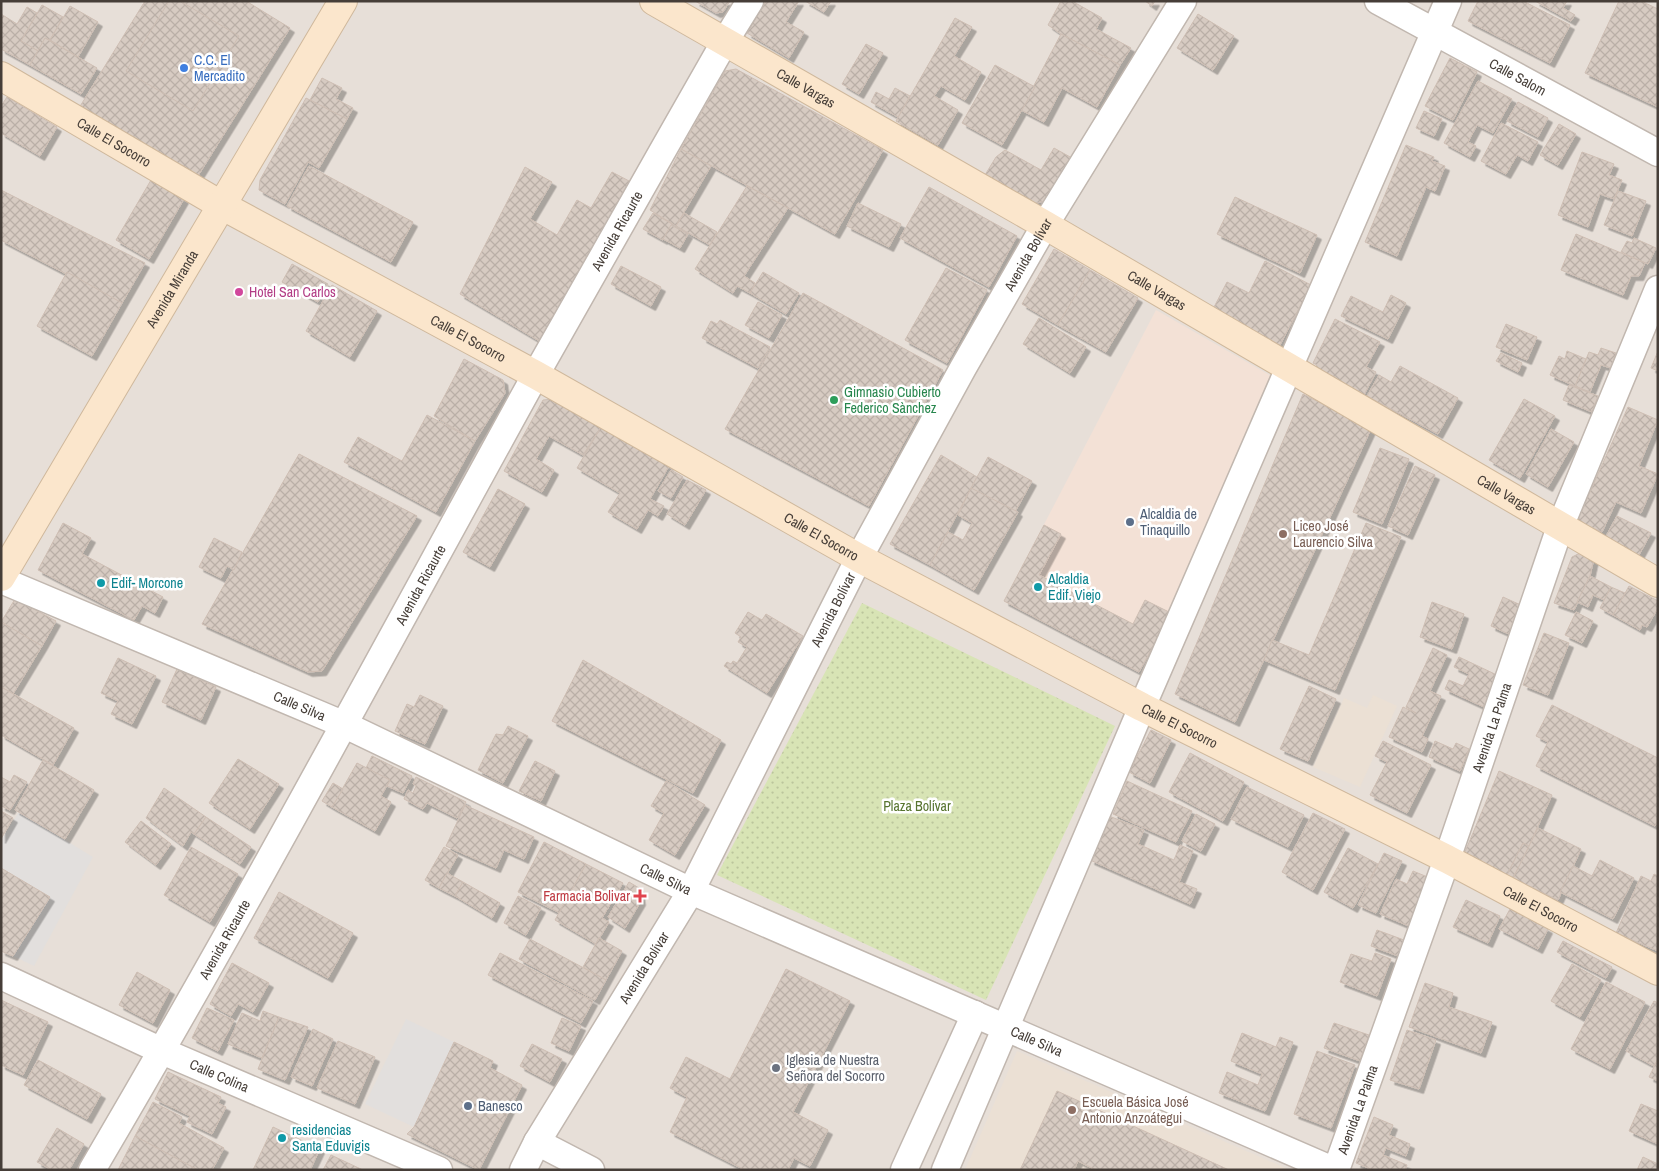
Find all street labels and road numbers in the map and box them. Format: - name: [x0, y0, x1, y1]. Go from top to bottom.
- street label: Calle Salom: [1486, 54, 1549, 100]
- street label: Calle Vargas: [773, 64, 839, 112]
- street label: Calle El Socorro: [74, 113, 154, 171]
- street label: Avenida Ricaurte: [587, 188, 647, 275]
- street label: Avenida Bolívar: [1000, 215, 1056, 295]
- street label: Avenida Miranda: [141, 246, 202, 332]
- street label: Calle Vargas: [1124, 266, 1190, 315]
- street label: Calle El Socorro: [427, 311, 509, 366]
- street label: Calle Vargas: [1474, 470, 1539, 519]
- street label: Calle El Socorro: [781, 508, 862, 565]
- street label: Avenida Ricaurte: [391, 542, 450, 629]
- street label: Avenida Bolívar: [806, 569, 859, 651]
- street label: Avenida La Palma: [1468, 680, 1516, 776]
- street label: Calle Silva: [271, 687, 329, 725]
- street label: Calle El Socorro: [1138, 699, 1221, 752]
- street label: Calle Silva: [637, 859, 695, 899]
- street label: Calle El Socorro: [1500, 881, 1582, 936]
- street label: Avenida Ricaurte: [195, 896, 254, 983]
- street label: Avenida Bolívar: [615, 928, 673, 1008]
- street label: Calle Silva: [1008, 1022, 1066, 1061]
- street label: Calle Colina: [187, 1055, 252, 1096]
- street label: Avenida La Palma: [1333, 1062, 1382, 1158]

